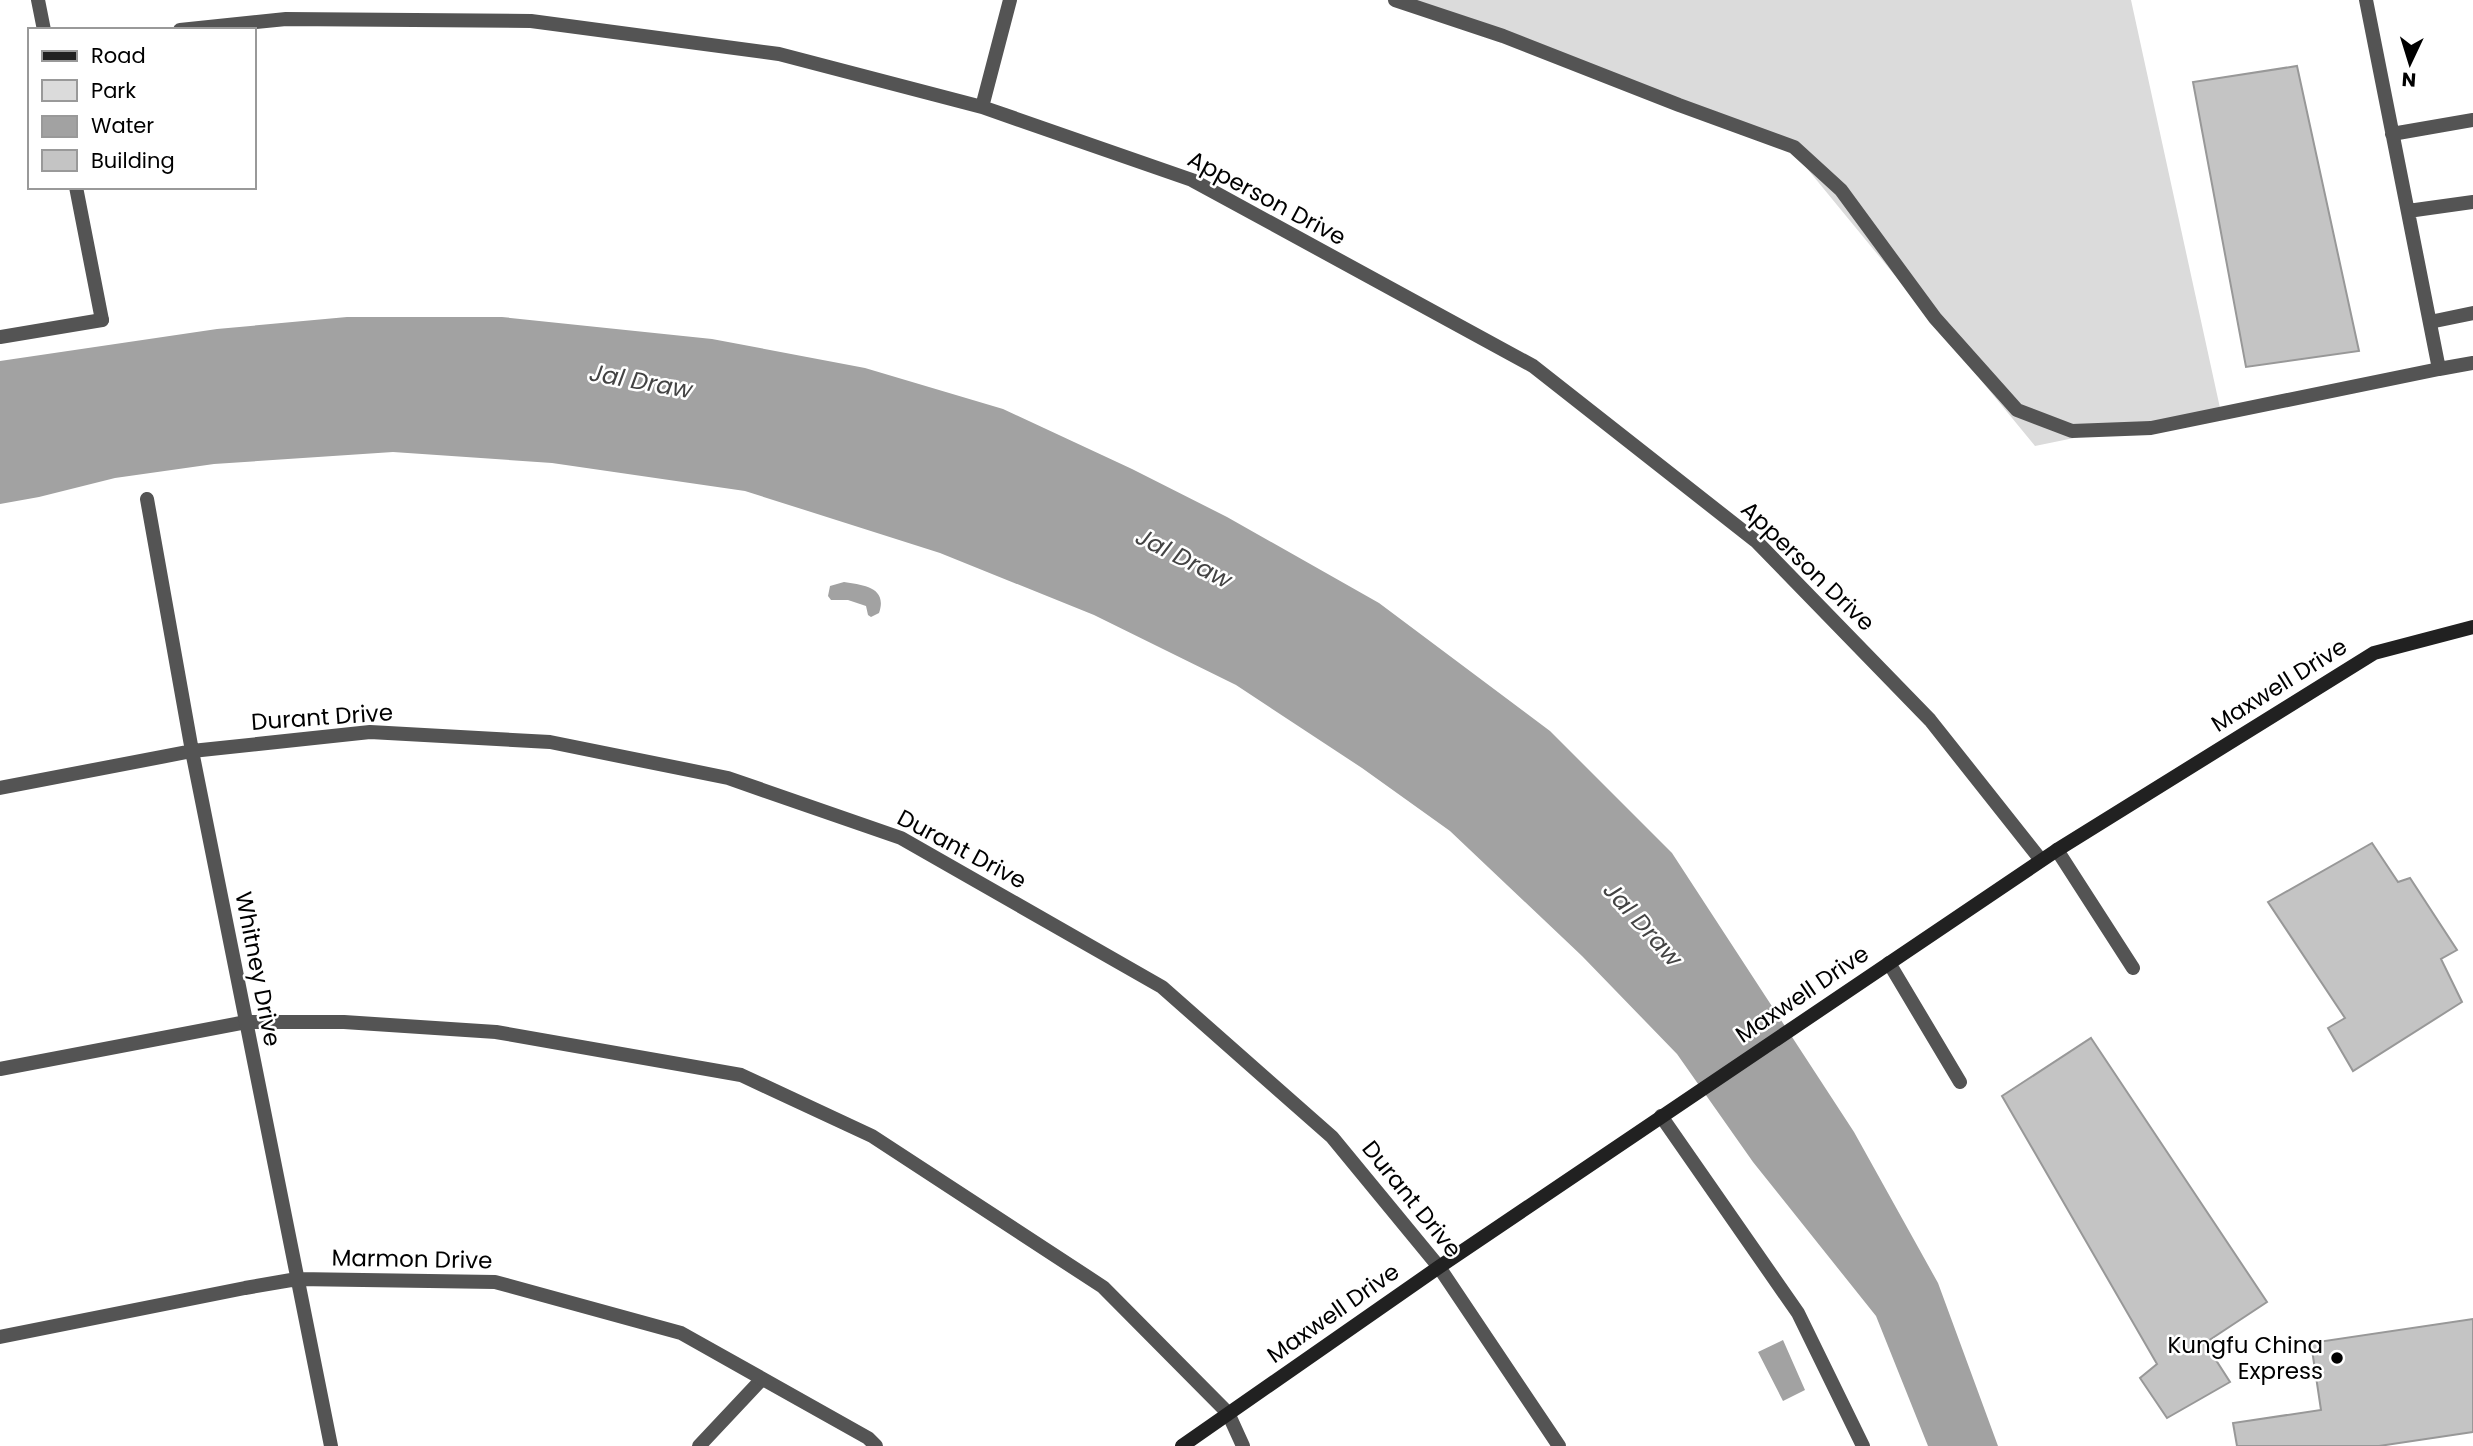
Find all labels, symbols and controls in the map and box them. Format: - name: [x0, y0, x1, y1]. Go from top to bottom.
- legend: [28, 28, 256, 189]
- north arrow: [2375, 28, 2445, 98]
- text: Road: [91, 41, 146, 70]
- text: N: [2401, 65, 2417, 93]
- text: Park: [91, 76, 136, 105]
- text: Water: [91, 111, 154, 140]
- street label: Apperson Drive: [1182, 143, 1352, 253]
- text: Building: [91, 146, 175, 175]
- water label: Jal Draw: [587, 356, 696, 406]
- street label: Apperson Drive: [1734, 494, 1882, 638]
- water label: Jal Draw: [1130, 520, 1239, 597]
- street label: Maxwell Drive: [2205, 630, 2353, 740]
- street label: Durant Drive: [250, 696, 394, 738]
- street label: Durant Drive: [892, 802, 1032, 896]
- water label: Jal Draw: [1596, 874, 1691, 975]
- street label: Whitney Drive: [227, 889, 289, 1049]
- street label: Maxwell Drive: [1729, 938, 1875, 1050]
- street label: Durant Drive: [1355, 1134, 1469, 1264]
- street label: Marmon Drive: [331, 1242, 493, 1276]
- street label: Maxwell Drive: [1260, 1256, 1406, 1370]
- place label: Kungfu China Express: [2167, 1329, 2323, 1387]
- marker: Kungfu China Express: [2329, 1350, 2345, 1366]

